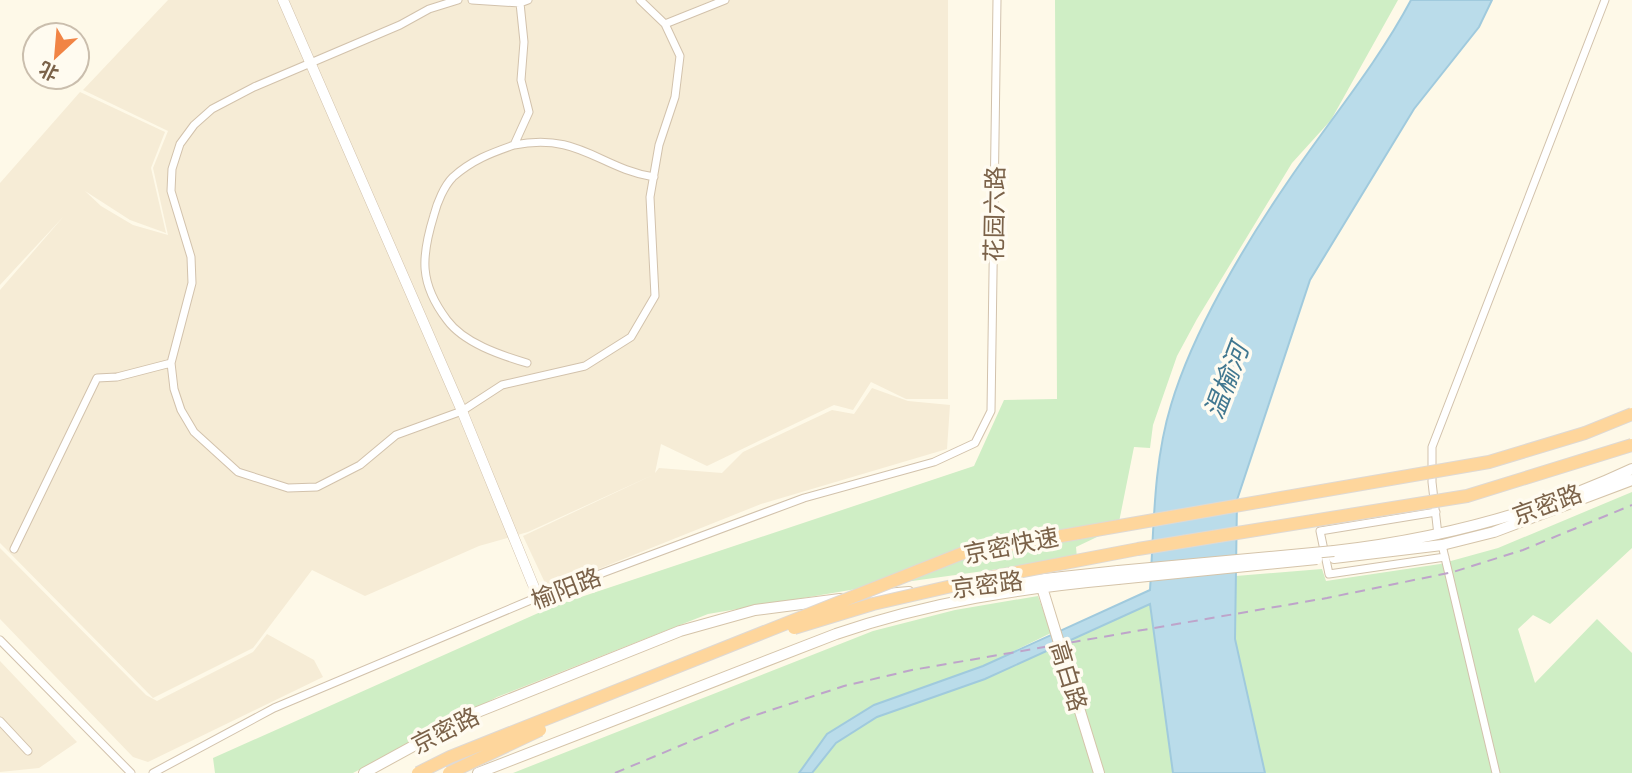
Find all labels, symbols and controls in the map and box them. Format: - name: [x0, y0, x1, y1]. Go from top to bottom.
- north arrow: [21, 21, 91, 91]
- text: 北: [34, 55, 63, 87]
- street label: 花园六路: [977, 166, 1011, 262]
- water label: 温榆河: [1196, 334, 1258, 424]
- street label: 京密路: [1508, 477, 1586, 531]
- street label: 京密快速: [961, 520, 1061, 570]
- street label: 榆阳路: [527, 560, 605, 616]
- street label: 京密路: [949, 564, 1025, 604]
- street label: 高白路: [1043, 637, 1095, 715]
- street label: 京密路: [406, 699, 484, 761]

